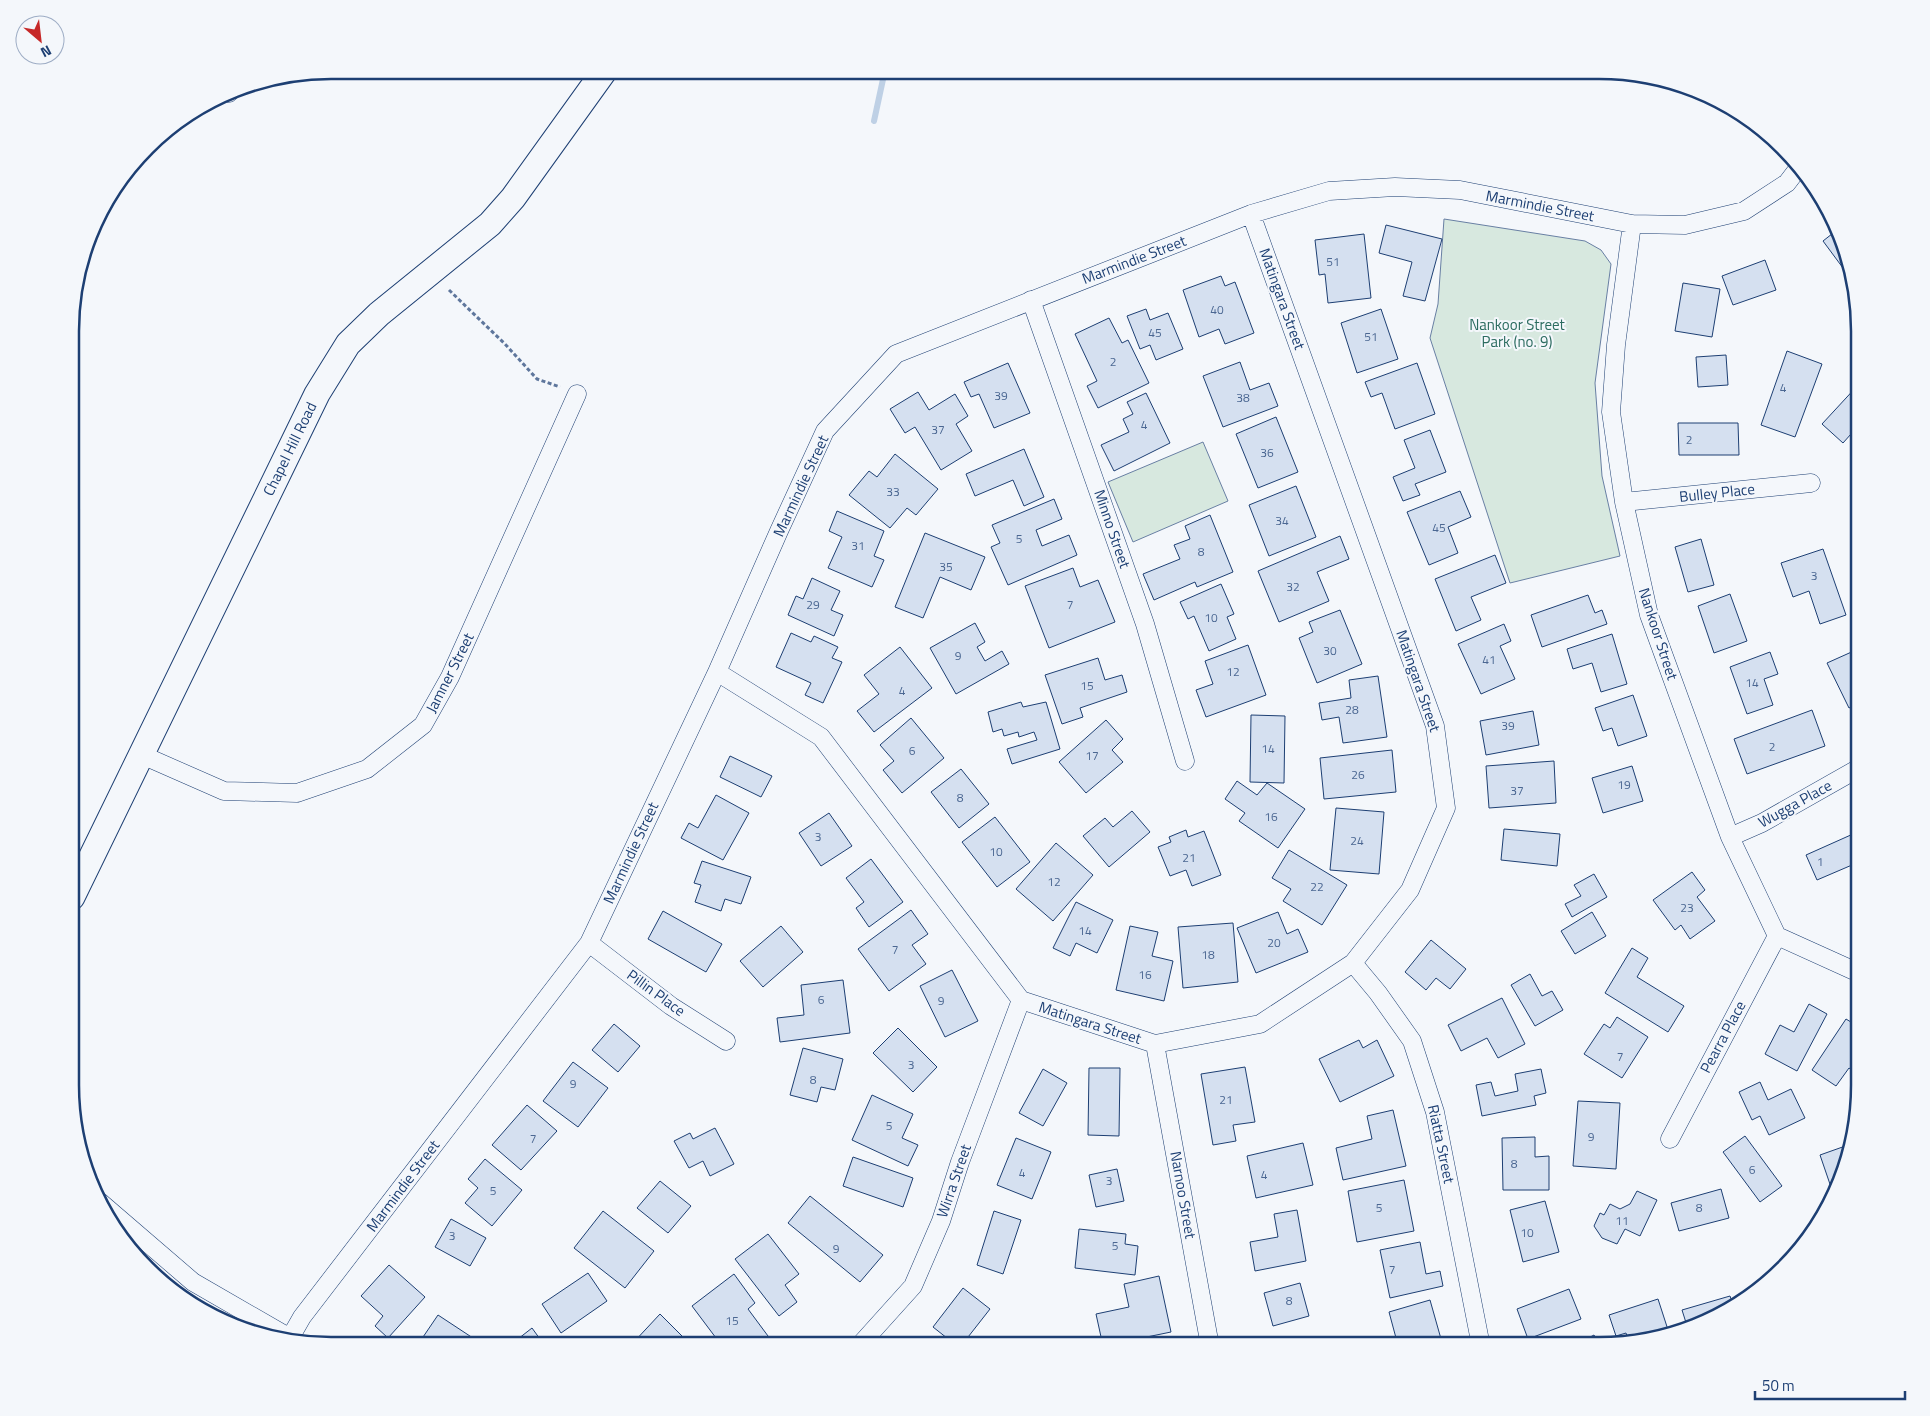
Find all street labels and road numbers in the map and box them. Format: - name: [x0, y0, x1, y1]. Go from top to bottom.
- street label: Marmindie Street: [1484, 184, 1597, 227]
- street label: Marmindie Street: [1078, 229, 1190, 290]
- street label: Matingara Street: [1253, 245, 1312, 354]
- street label: Chapel Hill Road: [257, 398, 322, 500]
- street label: Marmindie Street: [767, 430, 835, 540]
- street label: Bulley Place: [1678, 477, 1756, 508]
- street label: Minno Street: [1088, 486, 1137, 572]
- street label: Nankoor Street: [1633, 585, 1684, 684]
- street label: Matingara Street: [1390, 627, 1447, 736]
- street label: Jamner Street: [420, 628, 480, 717]
- street label: Wugga Place: [1754, 774, 1836, 833]
- street label: Marmindie Street: [597, 797, 665, 907]
- street label: Pillin Place: [622, 963, 690, 1022]
- street label: Matingara Street: [1036, 995, 1145, 1050]
- street label: Pearra Place: [1694, 996, 1751, 1077]
- street label: Riatta Street: [1422, 1102, 1461, 1186]
- street label: Marmindie Street: [360, 1134, 445, 1237]
- street label: Wirra Street: [930, 1140, 977, 1221]
- street label: Narnoo Street: [1164, 1149, 1203, 1241]

